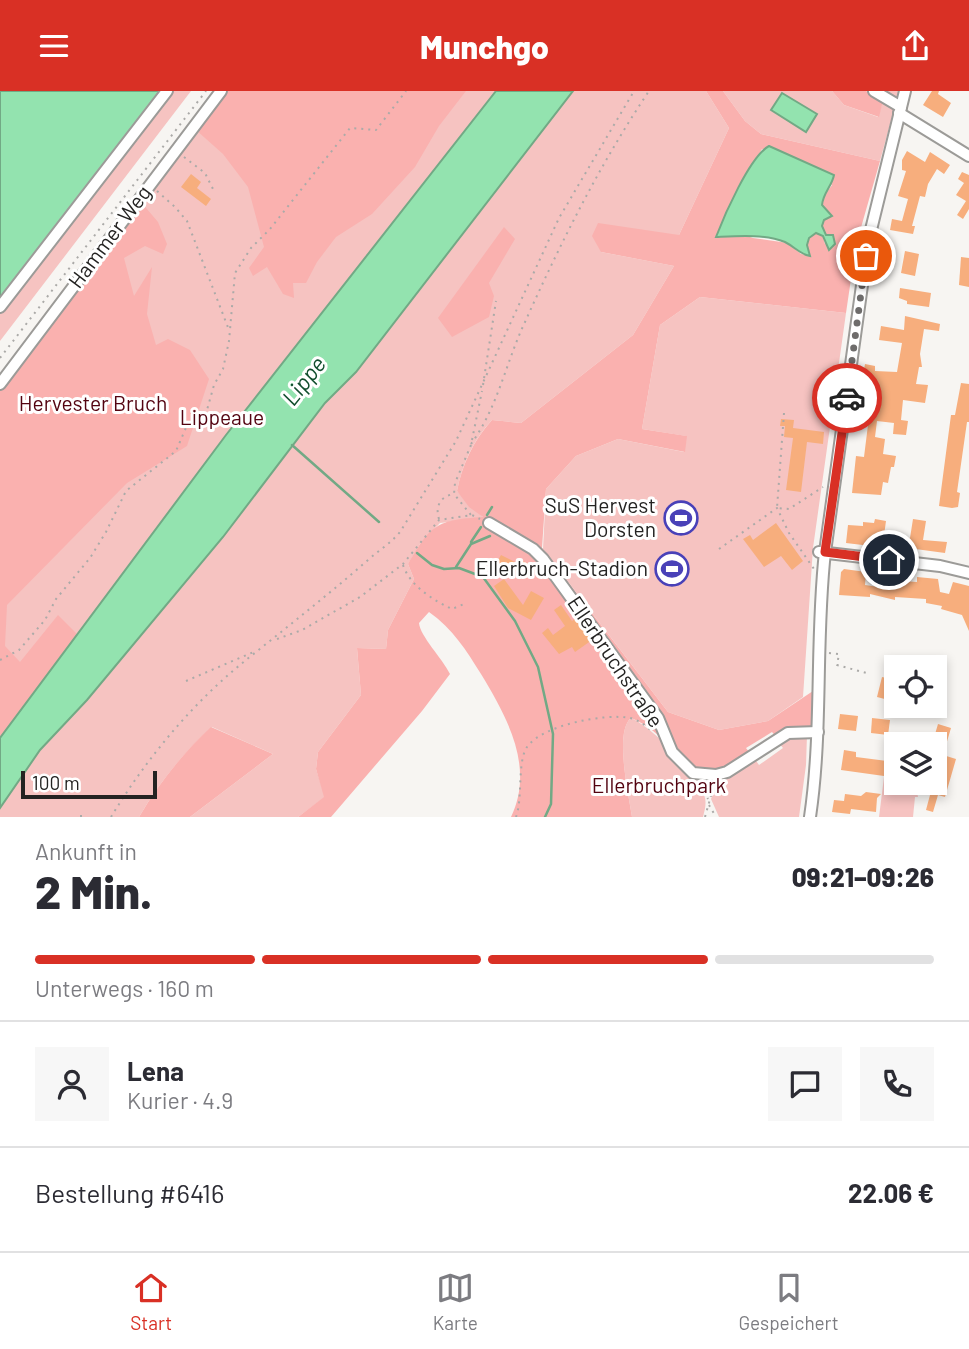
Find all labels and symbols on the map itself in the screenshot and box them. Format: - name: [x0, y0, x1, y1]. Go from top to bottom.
- street label: Hammer Weg: [62, 180, 155, 292]
- pin: [836, 226, 896, 286]
- water label: Lippe: [275, 350, 331, 411]
- courier: [812, 363, 882, 433]
- park label: Hervester Bruch: [19, 390, 167, 415]
- park label: Lippeaue: [180, 404, 264, 429]
- place label: SuS Hervest Dorsten: [545, 492, 656, 541]
- sports icon: SuS Hervest Dorsten: [662, 499, 700, 537]
- pin: [859, 530, 919, 590]
- sports icon: Ellerbruch-Stadion: [653, 550, 691, 588]
- place label: Ellerbruch-Stadion: [476, 555, 648, 580]
- street label: Ellerbruchstraße: [563, 591, 669, 731]
- scale bar: [21, 768, 158, 800]
- park label: Ellerbruchpark: [592, 772, 726, 797]

